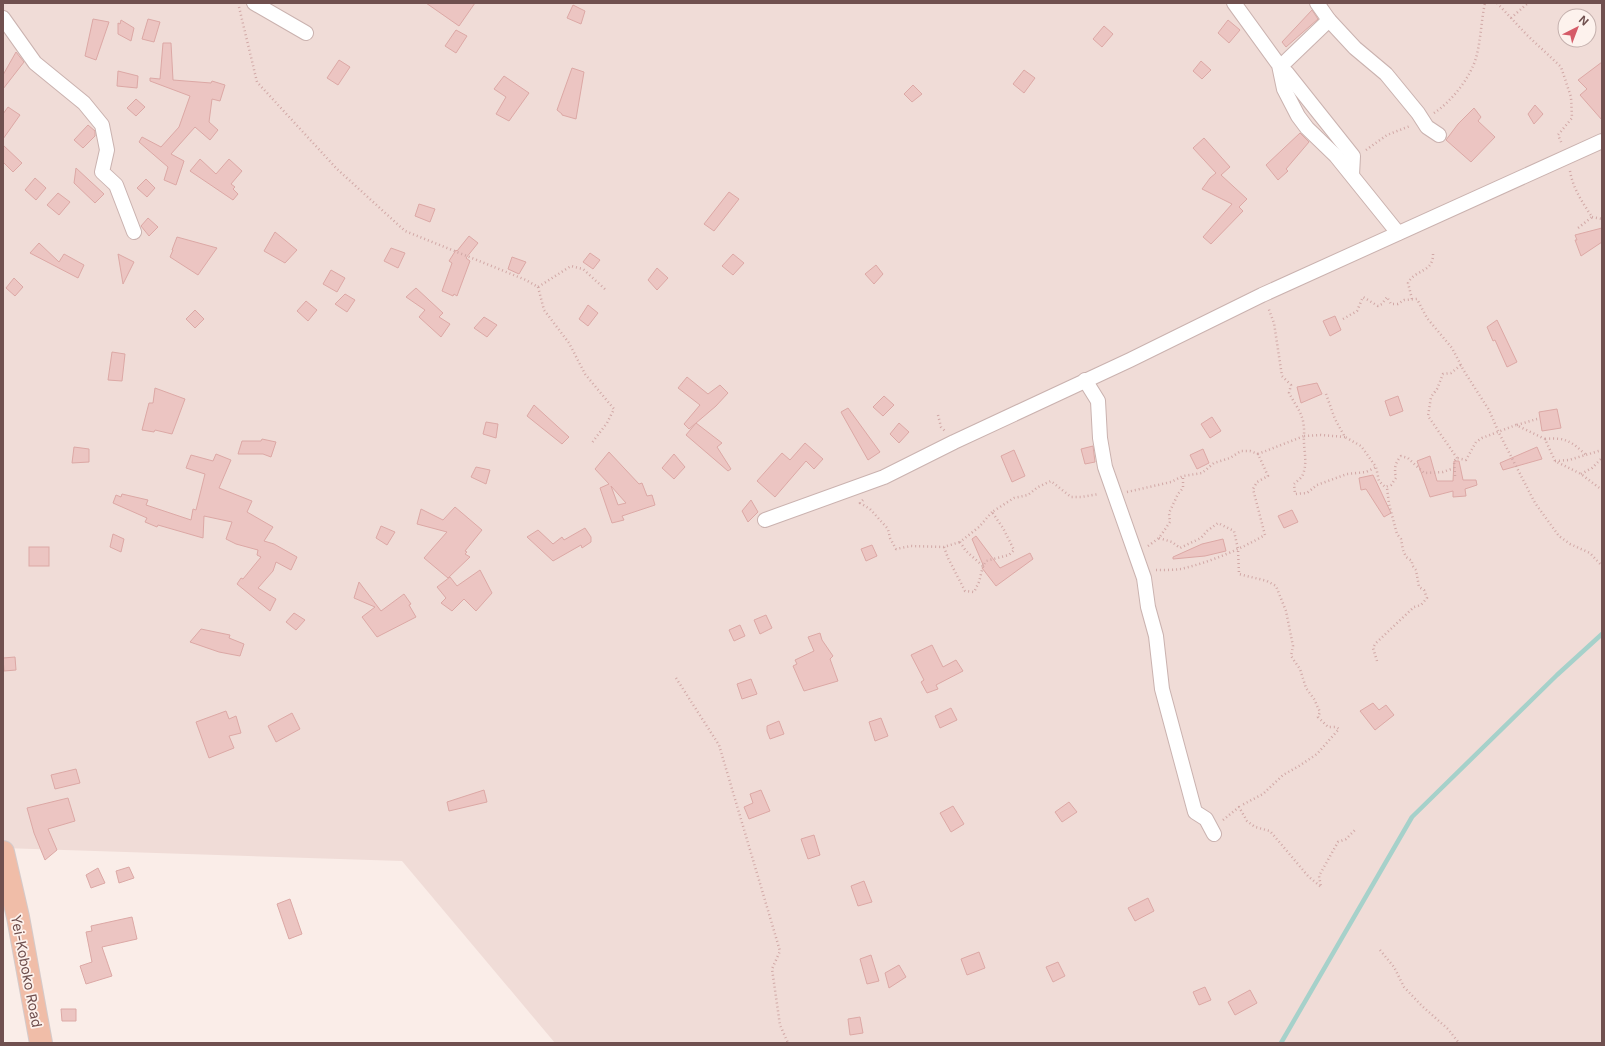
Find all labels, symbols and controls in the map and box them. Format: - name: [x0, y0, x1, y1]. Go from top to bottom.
- north arrow: [1557, 8, 1597, 48]
- text: N: [1576, 13, 1591, 29]
- street label: Yei-Koboko Road: [8, 913, 46, 1029]

